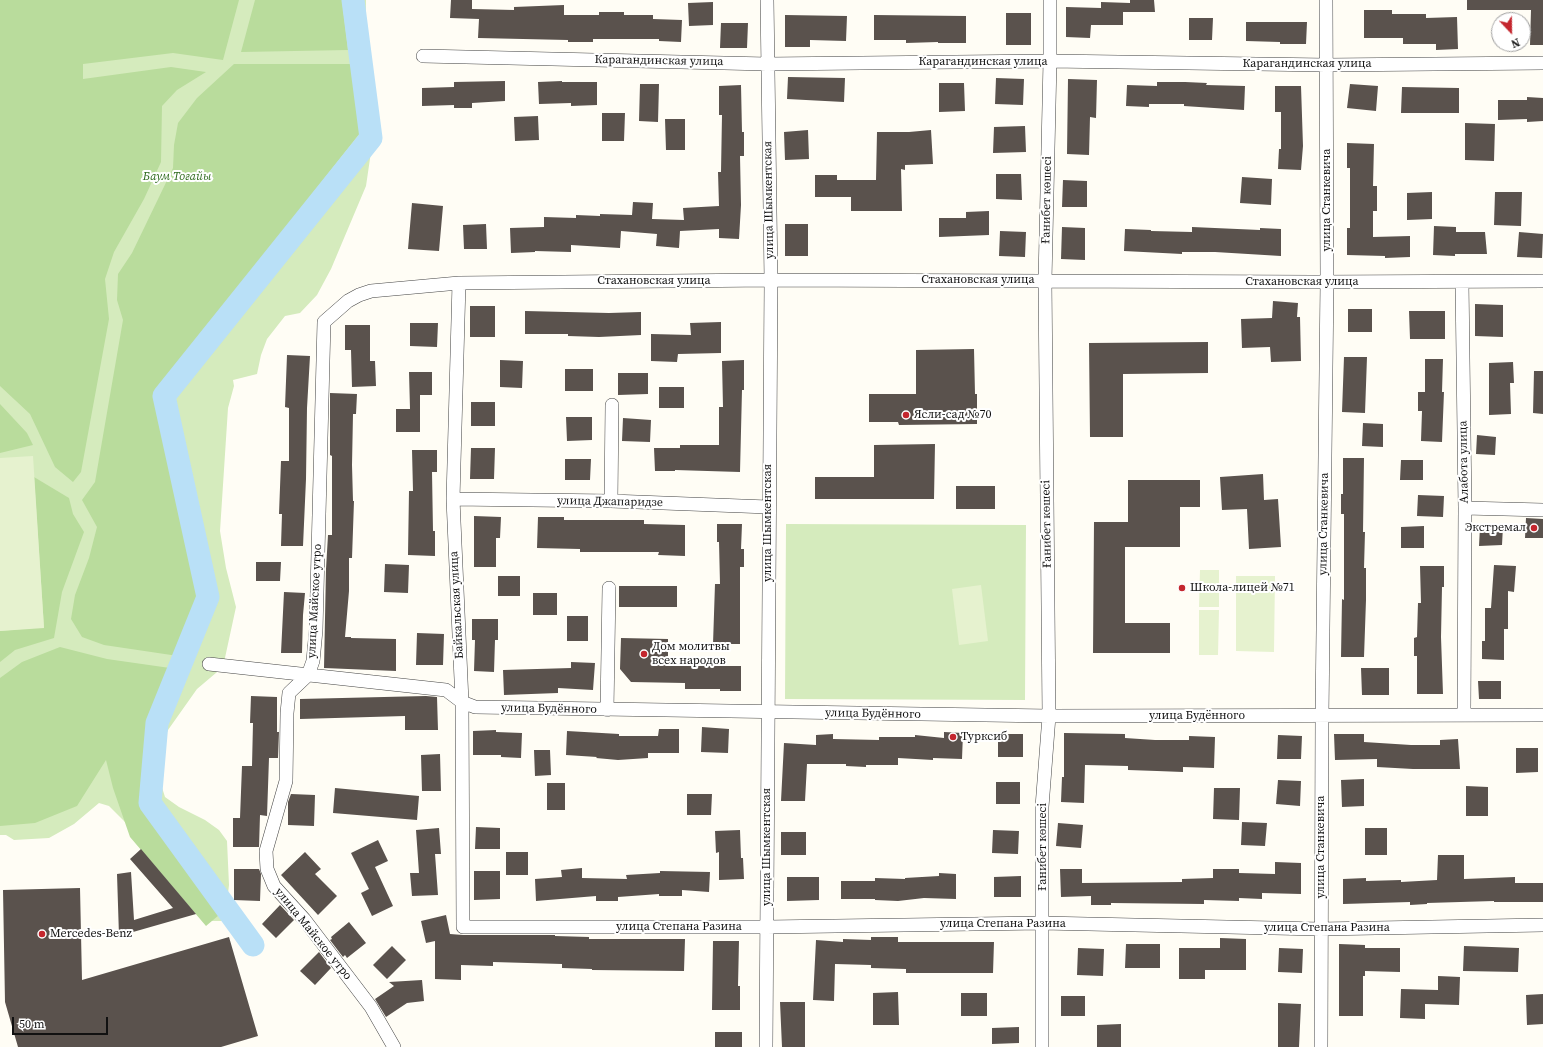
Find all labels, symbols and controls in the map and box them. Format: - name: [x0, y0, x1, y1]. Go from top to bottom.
- north arrow: [1491, 12, 1531, 52]
- text: N: [1509, 34, 1522, 51]
- street label: Карагандинская улица: [594, 53, 724, 69]
- street label: Карагандинская улица: [918, 55, 1048, 69]
- street label: Карагандинская улица: [1242, 57, 1372, 71]
- street label: улица Шымкентская: [761, 141, 777, 259]
- street label: улица Станкевича: [1320, 149, 1334, 251]
- street label: Ғанибет көшесі: [1039, 156, 1055, 244]
- park label: Баум Тоғайы: [143, 170, 211, 184]
- street label: Стахановская улица: [921, 273, 1035, 287]
- street label: Стахановская улица: [597, 274, 711, 288]
- street label: Стахановская улица: [1245, 275, 1359, 289]
- place label: Ясли-сад №70: [914, 408, 991, 422]
- marker: Ясли-сад №70: [901, 410, 911, 420]
- street label: Алабота улица: [1456, 420, 1472, 504]
- street label: улица Шымкентская: [761, 464, 775, 582]
- street label: улица Станкевича: [1316, 472, 1332, 576]
- street label: Ғанибет көшесі: [1039, 480, 1055, 568]
- street label: улица Джапаридзе: [557, 494, 663, 510]
- place label: Экстремал: [1465, 521, 1526, 535]
- marker: Экстремал: [1529, 523, 1539, 533]
- street label: улица Майское утро: [305, 543, 325, 659]
- street label: Байкальская улица: [447, 551, 467, 659]
- place label: Школа-лицей №71: [1190, 581, 1295, 595]
- marker: Школа-лицей №71: [1177, 583, 1187, 593]
- place label: Дом молитвы всех народов: [652, 640, 730, 668]
- marker: Дом молитвы всех народов: [639, 649, 649, 659]
- street label: улица Будённого: [501, 701, 597, 717]
- street label: улица Будённого: [825, 706, 921, 722]
- street label: улица Будённого: [1149, 709, 1245, 723]
- place label: Турксиб: [961, 730, 1007, 744]
- marker: Турксиб: [948, 732, 958, 742]
- street label: улица Шымкентская: [760, 788, 774, 906]
- street label: улица Станкевича: [1314, 796, 1328, 898]
- street label: Ғанибет көшесі: [1036, 803, 1050, 891]
- street label: улица Майское утро: [271, 885, 355, 983]
- street label: улица Степана Разина: [940, 917, 1066, 931]
- street label: улица Степана Разина: [616, 920, 742, 934]
- street label: улица Степана Разина: [1264, 921, 1390, 935]
- place label: Mercedes-Benz: [50, 927, 132, 941]
- marker: Mercedes-Benz: [37, 929, 47, 939]
- scale bar: [14, 1009, 110, 1035]
- text: 50 m: [19, 1016, 45, 1032]

